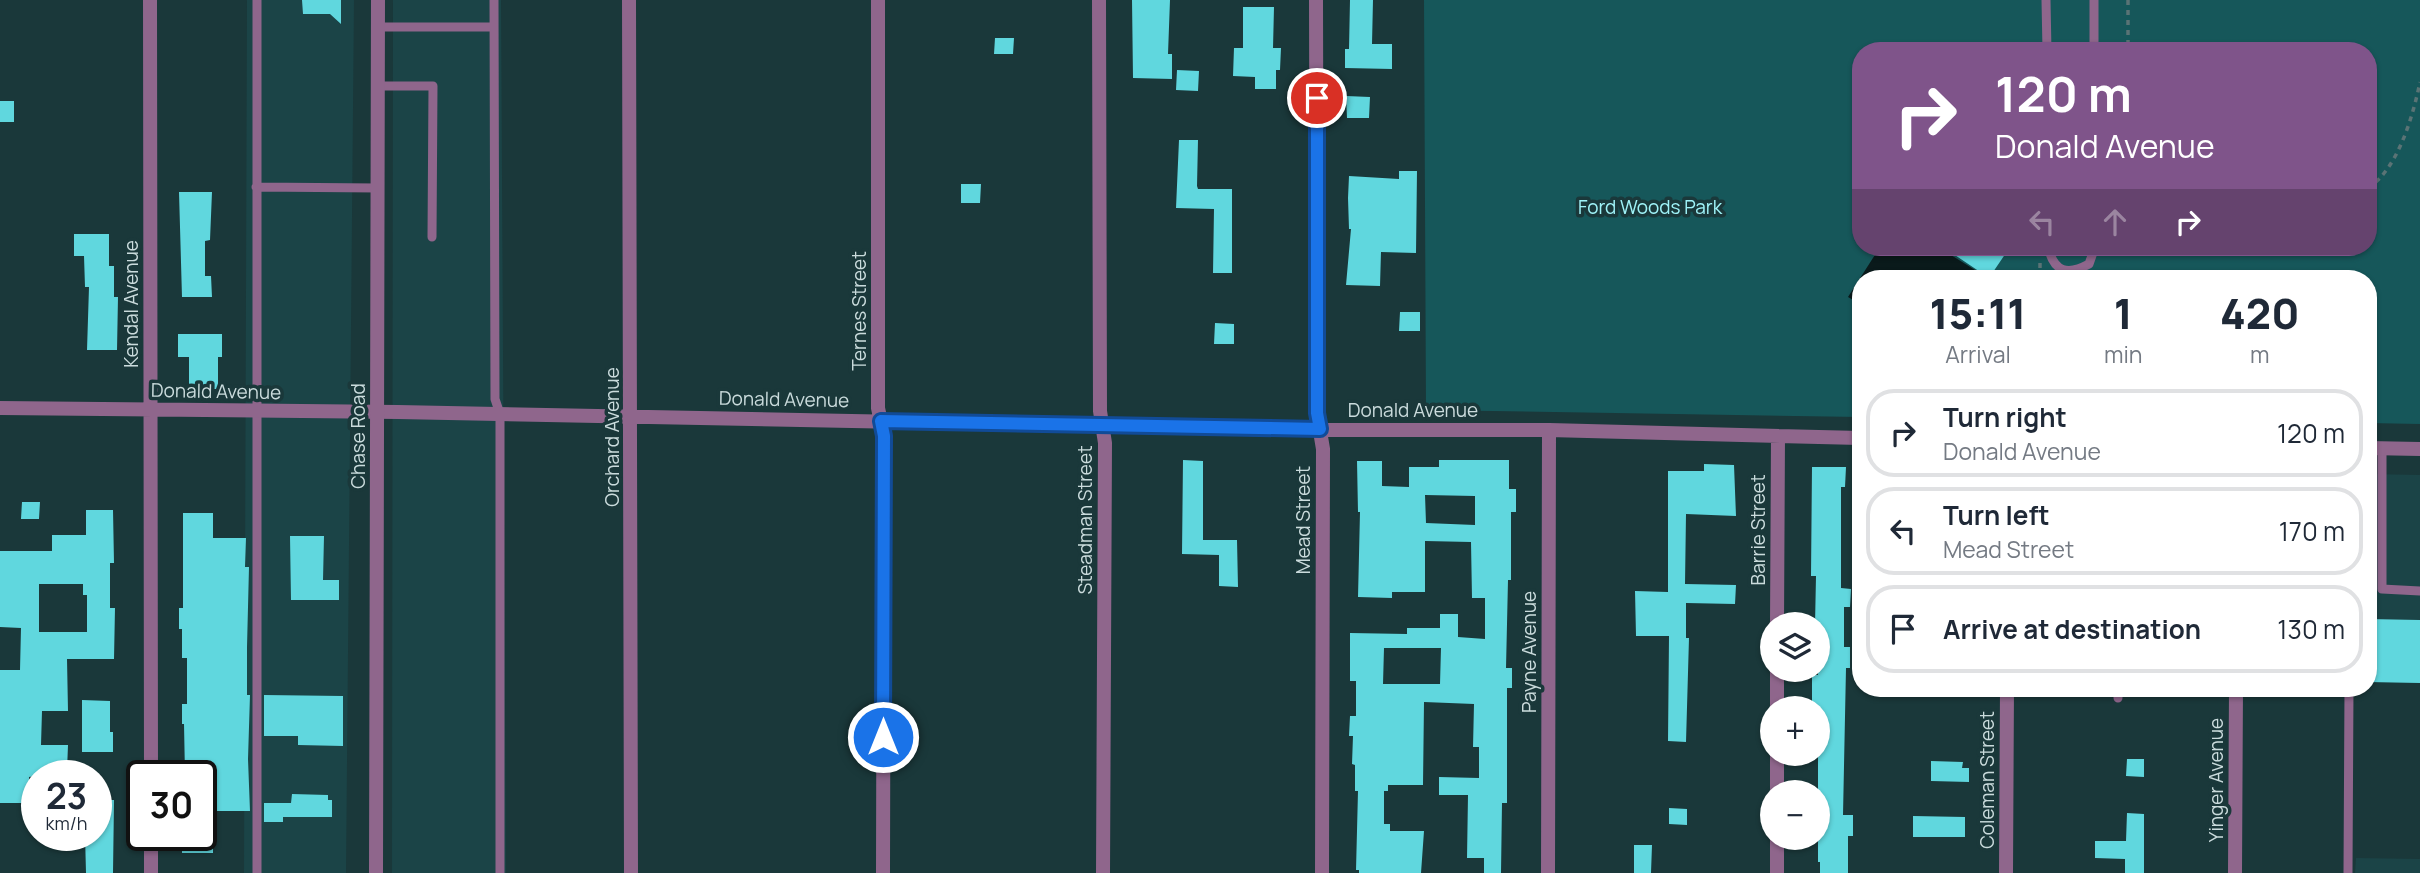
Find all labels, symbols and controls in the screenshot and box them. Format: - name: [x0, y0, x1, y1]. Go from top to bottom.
- text: 120 m: [1995, 60, 2132, 127]
- pin: [1287, 68, 1347, 128]
- icon: right: [1880, 70, 1971, 161]
- icon: arrive: [1298, 79, 1336, 117]
- text: Donald Avenue: [1995, 124, 2215, 168]
- park label: Ford Woods Park: [1578, 194, 1723, 220]
- icon: left: [2023, 203, 2061, 241]
- icon: ahead: [2096, 203, 2134, 241]
- icon: right: [2169, 203, 2207, 241]
- street label: Kendal Avenue: [118, 240, 144, 368]
- street label: Ternes Street: [846, 251, 872, 371]
- text: 15:11: [1930, 284, 2026, 342]
- text: 1: [2114, 284, 2133, 342]
- text: 420: [2220, 284, 2300, 342]
- text: Arrival: [1945, 338, 2011, 370]
- text: min: [2104, 338, 2142, 370]
- text: m: [2250, 338, 2270, 370]
- street label: Orchard Avenue: [599, 367, 625, 507]
- street label: Donald Avenue: [151, 377, 281, 405]
- street label: Chase Road: [345, 383, 371, 489]
- street label: Donald Avenue: [719, 385, 849, 413]
- street label: Donald Avenue: [1348, 397, 1478, 423]
- text: Turn right: [1943, 399, 2067, 435]
- icon: right: [1884, 414, 1922, 452]
- text: 120 m: [2277, 415, 2345, 451]
- text: Donald Avenue: [1943, 435, 2101, 467]
- street label: Steadman Street: [1072, 445, 1098, 595]
- street label: Mead Street: [1290, 466, 1316, 574]
- street label: Barrie Street: [1745, 474, 1771, 586]
- text: Turn left: [1943, 497, 2050, 533]
- icon: left: [1884, 512, 1922, 550]
- text: 170 m: [2279, 513, 2345, 549]
- text: Mead Street: [1943, 533, 2074, 565]
- street label: Payne Avenue: [1516, 591, 1542, 713]
- icon: arrive: [1884, 610, 1922, 648]
- text: Arrive at destination: [1943, 611, 2201, 647]
- text: 130 m: [2277, 611, 2345, 647]
- map controls: [1760, 612, 1830, 850]
- button: layers: [1760, 612, 1830, 682]
- button: +: [1760, 696, 1830, 766]
- position arrow: [846, 700, 920, 774]
- street label: Coleman Street: [1974, 711, 2000, 849]
- street label: Yinger Avenue: [2203, 718, 2229, 842]
- speed limit sign: 30: [126, 760, 217, 851]
- text: 23: [46, 772, 87, 820]
- button: −: [1760, 780, 1830, 850]
- text: km/h: [46, 811, 87, 835]

